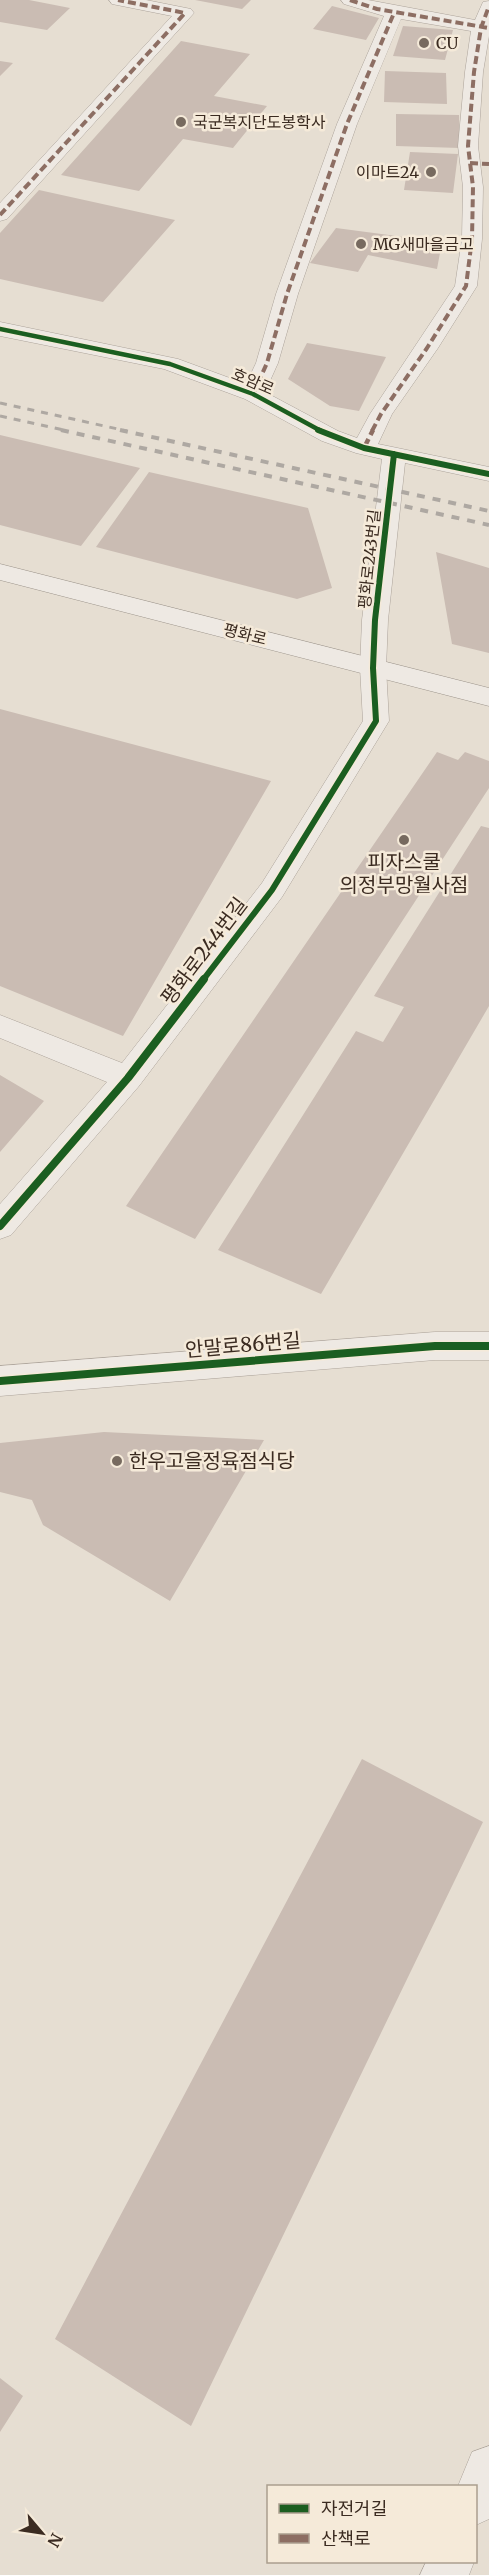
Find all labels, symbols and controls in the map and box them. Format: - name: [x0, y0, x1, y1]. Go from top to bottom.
- place label: CU: [436, 33, 458, 53]
- marker: CU: [417, 36, 431, 50]
- place label: 국군복지단도봉학사: [193, 112, 326, 132]
- marker: 국군복지단도봉학사: [174, 115, 188, 129]
- place label: 이마트24: [356, 162, 419, 182]
- marker: 이마트24: [424, 165, 438, 179]
- place label: MG새마을금고: [373, 234, 474, 254]
- marker: MG새마을금고: [354, 237, 368, 251]
- street label: 호암로: [229, 363, 277, 399]
- street label: 평화로243번길: [354, 508, 384, 610]
- street label: 평화로: [221, 619, 269, 649]
- marker: 피자스쿨 의정부망월사점: [397, 833, 411, 847]
- place label: 피자스쿨 의정부망월사점: [340, 849, 468, 897]
- street label: 평화로244번길: [155, 892, 252, 1009]
- street label: 안말로86번길: [184, 1327, 302, 1362]
- place label: 한우고을정육점식당: [129, 1448, 295, 1473]
- marker: 한우고을정육점식당: [110, 1454, 124, 1468]
- legend: [267, 2485, 477, 2563]
- text: 자전거길: [321, 2497, 387, 2520]
- north arrow: [12, 2503, 72, 2563]
- text: 산책로: [321, 2527, 371, 2550]
- text: N: [43, 2530, 67, 2551]

